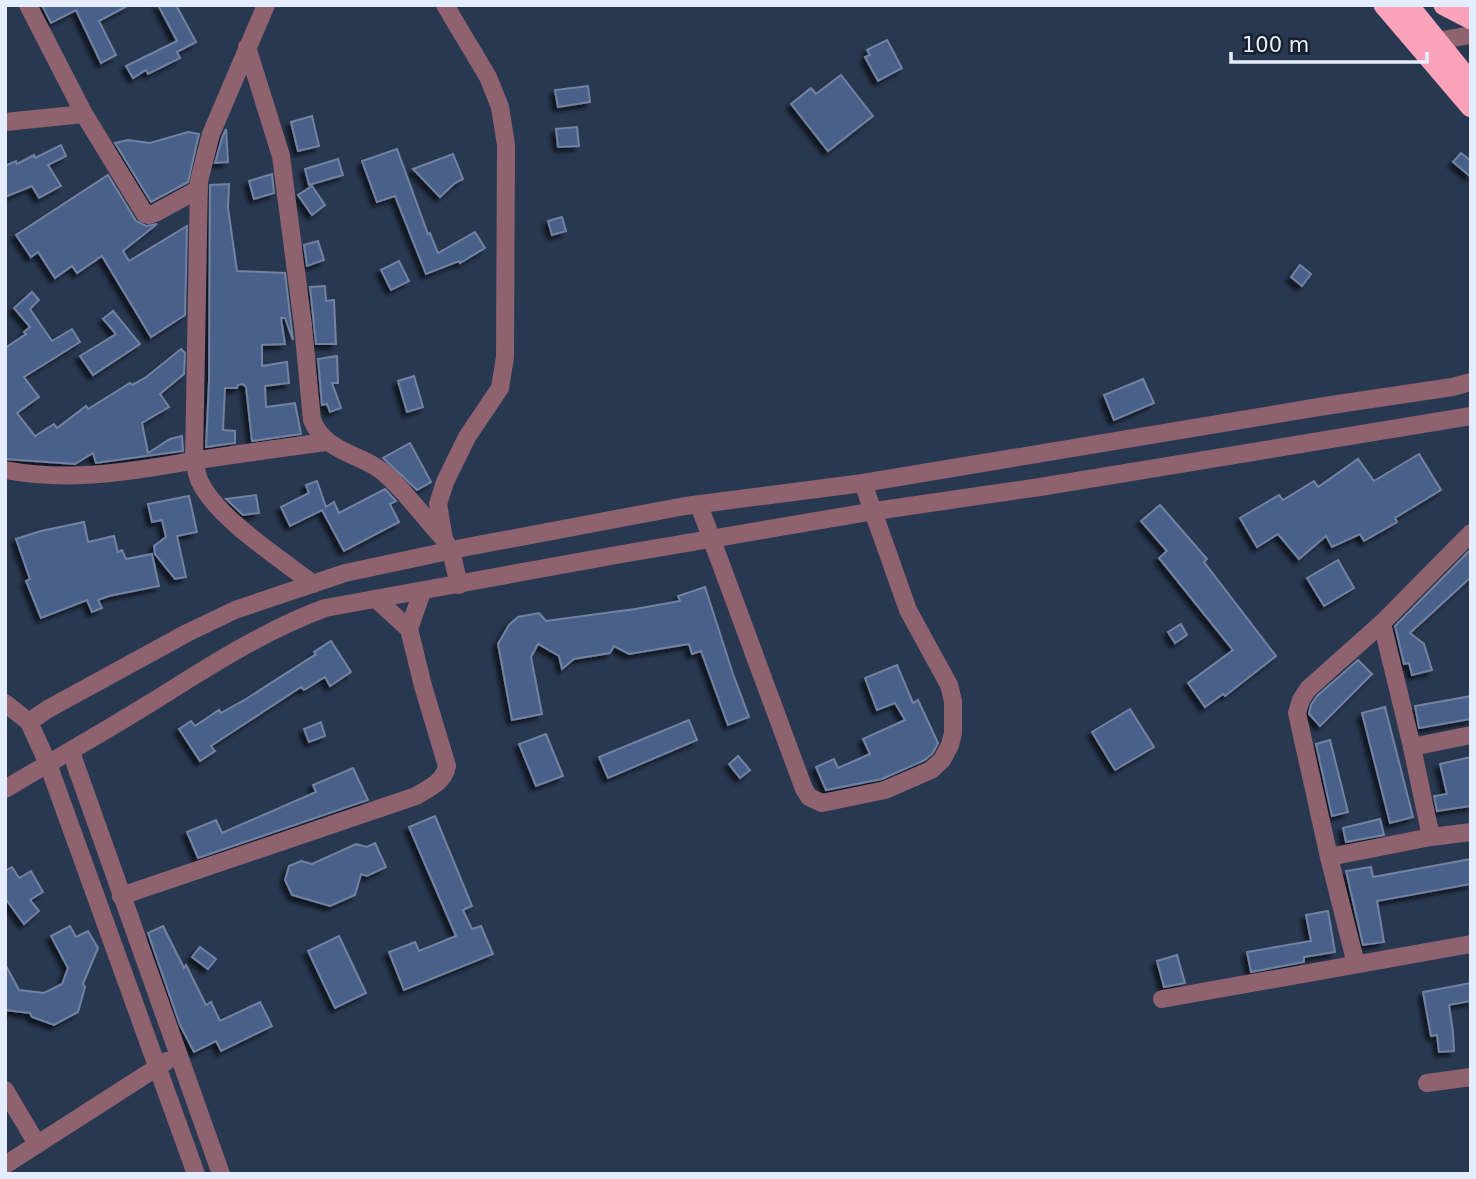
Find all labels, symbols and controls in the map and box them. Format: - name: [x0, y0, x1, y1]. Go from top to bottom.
- scale bar: [1231, 21, 1427, 65]
- text: 100 m: [1242, 33, 1309, 57]

